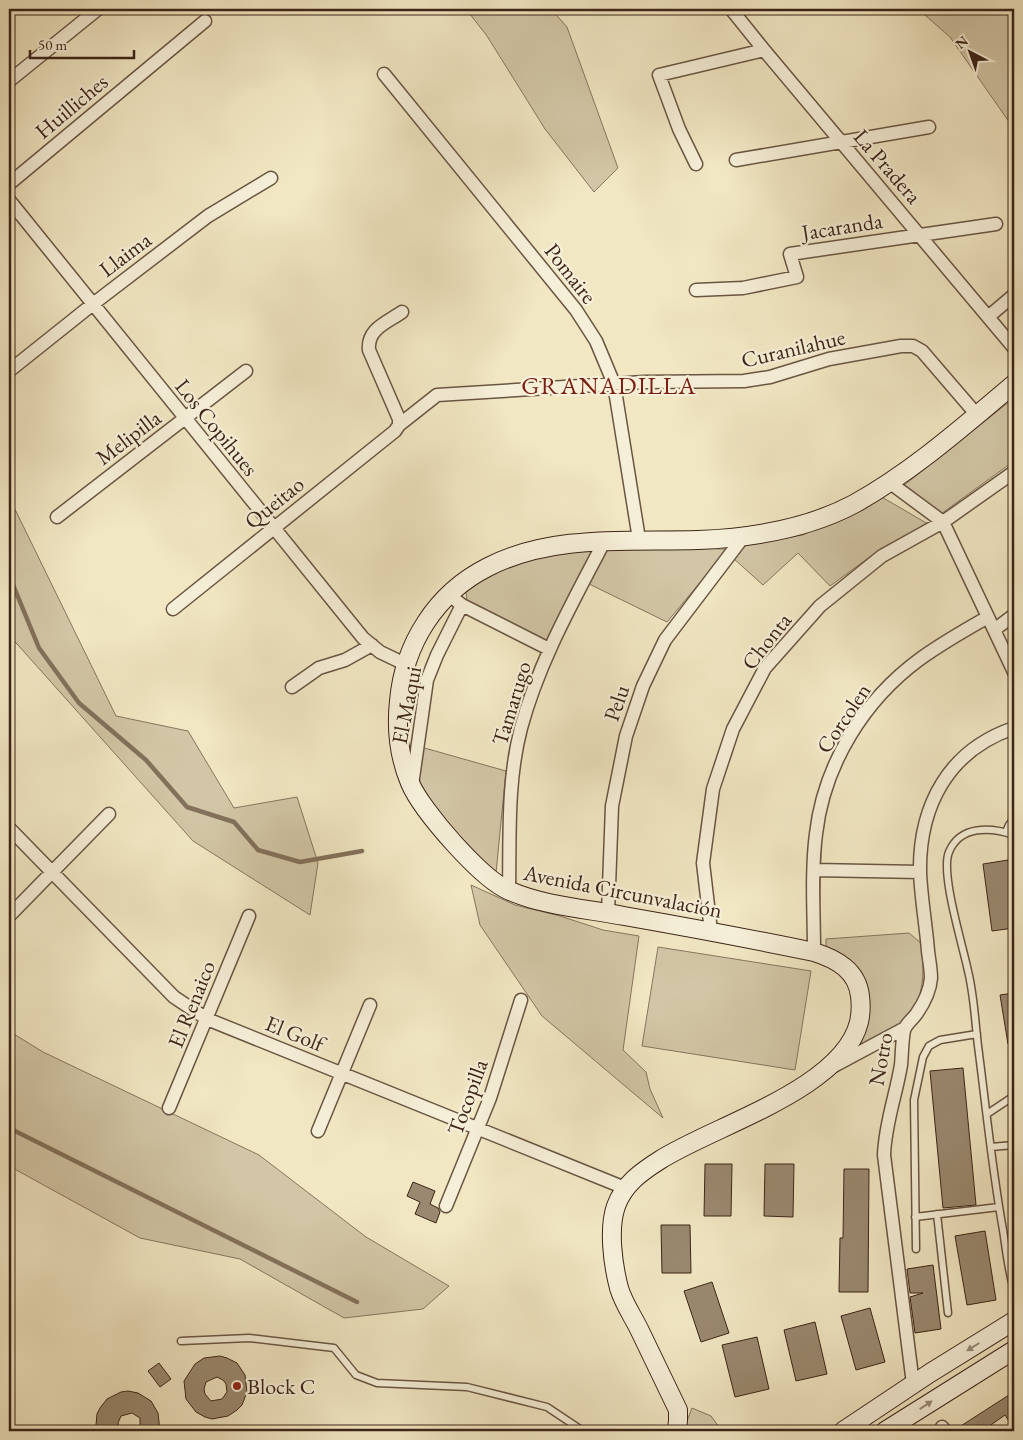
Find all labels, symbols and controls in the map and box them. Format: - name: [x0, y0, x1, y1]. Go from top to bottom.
- scale bar: [30, 28, 134, 60]
- north arrow: [946, 28, 996, 78]
- text: N: [951, 31, 972, 53]
- text: 50 m: [38, 35, 67, 54]
- street label: Huilliches: [29, 67, 114, 145]
- street label: La Pradera: [847, 123, 928, 210]
- street label: Jacaranda: [798, 206, 885, 247]
- street label: Llaima: [93, 225, 157, 283]
- street label: Pomaire: [538, 237, 604, 310]
- street label: Curanilahue: [738, 322, 848, 375]
- district label: GRANADILLA: [521, 369, 697, 401]
- street label: Los Copihues: [168, 373, 265, 482]
- street label: Melipilla: [90, 403, 167, 471]
- street label: Queitao: [238, 469, 310, 535]
- street label: Chonta: [735, 607, 798, 676]
- street label: Tamarugo: [485, 657, 538, 749]
- street label: El Maqui: [385, 664, 428, 746]
- street label: Corcolen: [809, 677, 878, 759]
- street label: Pelu: [597, 681, 636, 725]
- street label: Avenida Circunvalación: [520, 858, 725, 925]
- street label: El Renaico: [161, 956, 222, 1052]
- street label: El Golf: [261, 1009, 331, 1059]
- street label: Notro: [862, 1030, 899, 1088]
- street label: Tocopilla: [440, 1055, 495, 1139]
- one-way arrow: [966, 1342, 979, 1351]
- place label: Block C: [247, 1372, 315, 1401]
- marker: Block C: [231, 1380, 243, 1392]
- one-way arrow: [919, 1400, 932, 1409]

